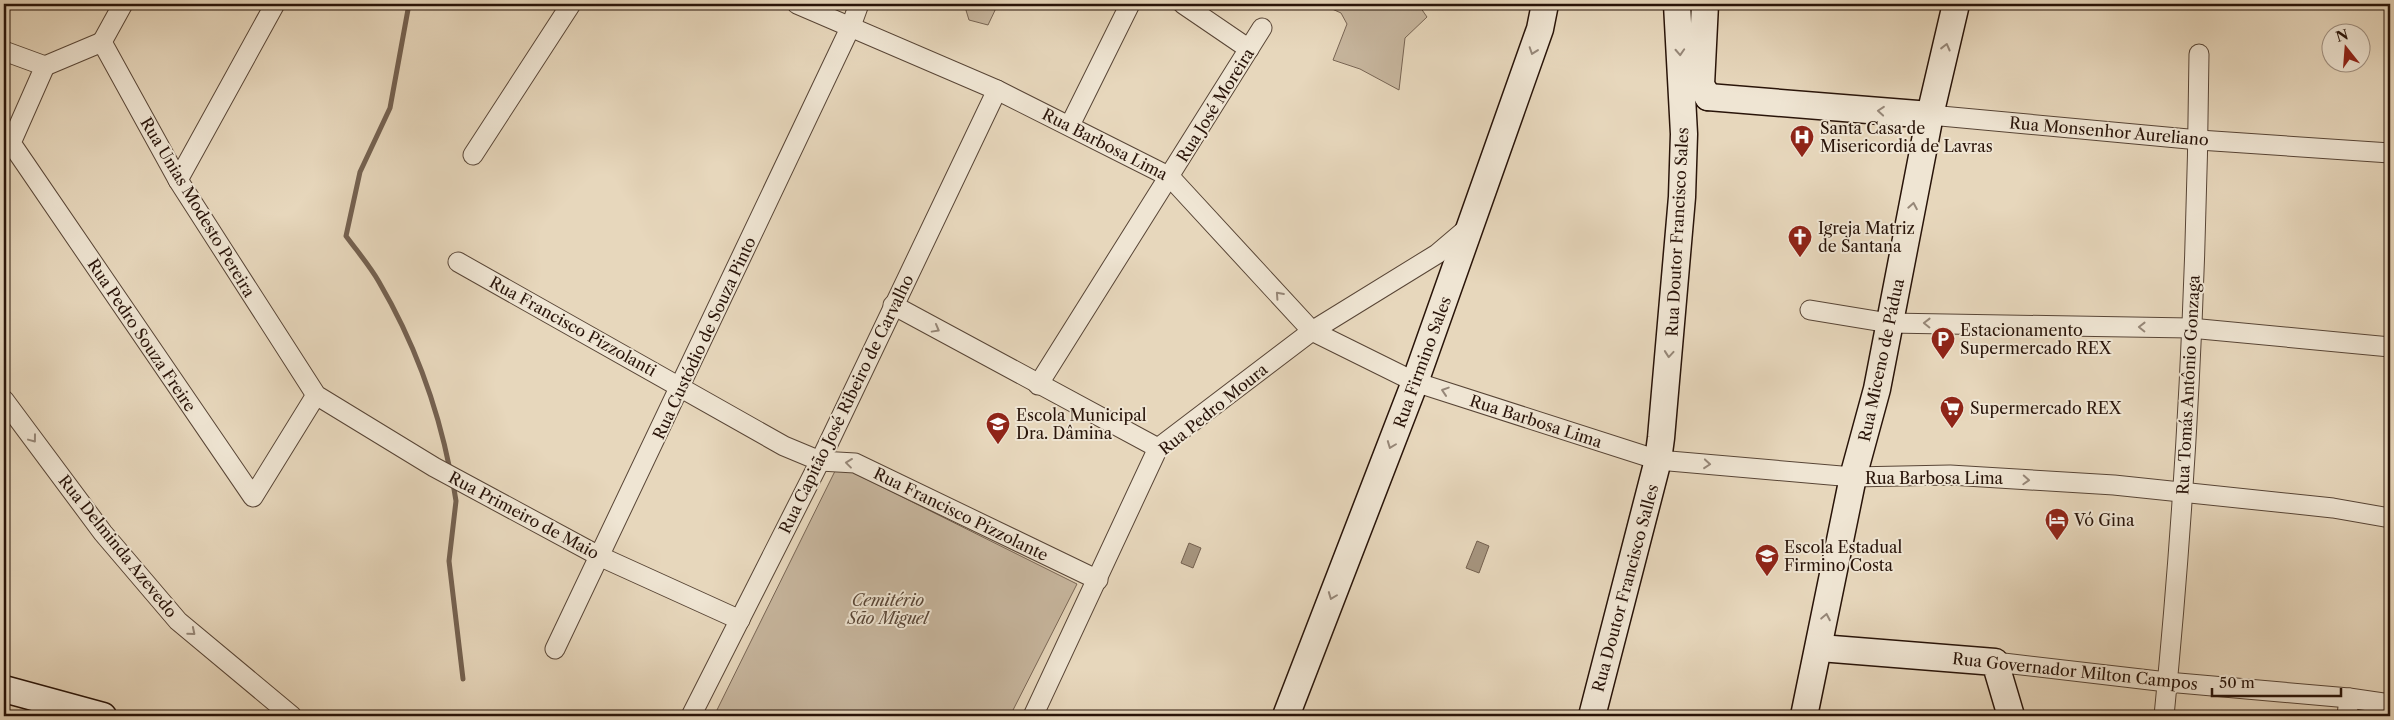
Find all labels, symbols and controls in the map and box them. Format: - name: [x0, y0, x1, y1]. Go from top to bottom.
- north arrow: [2322, 22, 2372, 72]
- text: N: [2334, 25, 2351, 46]
- one-way arrow: [1940, 43, 1951, 52]
- street label: Rua José Moreira: [1172, 44, 1258, 166]
- one-way arrow: [1529, 46, 1539, 55]
- one-way arrow: [1674, 49, 1685, 57]
- street label: Rua Barbosa Lima: [1039, 104, 1172, 185]
- one-way arrow: [1877, 106, 1885, 117]
- street label: Rua Monsenhor Aureliano: [2008, 112, 2210, 150]
- street label: Rua Unias Modesto Pereira: [136, 114, 260, 301]
- place label: Santa Casa de Misericordia de Lavras: [1820, 118, 1993, 156]
- hospital icon: Santa Casa de Misericordia de Lavras: [1789, 124, 1815, 158]
- street label: Rua Doutor Francisco Sales: [1662, 127, 1692, 337]
- one-way arrow: [1907, 202, 1917, 211]
- place label: Igreja Matriz de Santana: [1818, 218, 1915, 256]
- church icon: Igreja Matriz de Santana: [1787, 224, 1813, 258]
- street label: Rua Custódio de Souza Pinto: [648, 233, 760, 442]
- street label: Rua Pedro Souza Freire: [83, 255, 201, 415]
- street label: Rua Capitão José Ribeiro de Carvalho: [774, 271, 918, 537]
- street label: Rua Francisco Pizzolanti: [486, 272, 660, 380]
- street label: Rua Tomás Antônio Gonzaga: [2172, 274, 2204, 496]
- street label: Rua Miceno de Pádua: [1854, 276, 1908, 443]
- one-way arrow: [1276, 292, 1285, 301]
- street label: Rua Firmino Sales: [1389, 293, 1455, 431]
- one-way arrow: [1923, 318, 1930, 328]
- place label: Estacionamento Supermercado REX: [1960, 320, 2112, 358]
- one-way arrow: [931, 322, 940, 332]
- one-way arrow: [2138, 322, 2146, 332]
- parking icon: Estacionamento Supermercado REX: [1930, 326, 1956, 360]
- one-way arrow: [1664, 351, 1675, 359]
- street label: Rua Pedro Moura: [1155, 359, 1272, 459]
- one-way arrow: [1442, 387, 1450, 397]
- street label: Rua Barbosa Lima: [1467, 390, 1605, 452]
- supermarket icon: Supermercado REX: [1939, 395, 1965, 429]
- place label: Supermercado REX: [1970, 398, 2122, 418]
- place label: Escola Municipal Dra. Dâmina: [1016, 405, 1147, 443]
- school or university icon: Escola Municipal Dra. Dâmina: [985, 411, 1011, 445]
- one-way arrow: [27, 433, 36, 443]
- one-way arrow: [1387, 440, 1397, 449]
- one-way arrow: [845, 458, 853, 469]
- one-way arrow: [1703, 459, 1711, 470]
- street label: Rua Francisco Pizzolante: [870, 463, 1052, 565]
- street label: Rua Primeiro de Maio: [445, 467, 603, 563]
- street label: Rua Barbosa Lima: [1865, 468, 2004, 488]
- street label: Rua Delminda Azevedo: [54, 471, 182, 621]
- one-way arrow: [2022, 474, 2030, 485]
- street label: Rua Doutor Francisco Salles: [1588, 482, 1662, 694]
- hotel icon: Vó Gina: [2044, 507, 2070, 541]
- place label: Vó Gina: [2073, 510, 2135, 530]
- place label: Escola Estadual Firmino Costa: [1784, 537, 1903, 575]
- school or university icon: Escola Estadual Firmino Costa: [1754, 543, 1780, 577]
- park label: Cemitério São Miguel: [847, 590, 930, 628]
- one-way arrow: [1328, 591, 1338, 600]
- one-way arrow: [1820, 613, 1830, 622]
- one-way arrow: [186, 626, 195, 635]
- street label: Rua Governador Milton Campos: [1951, 648, 2199, 694]
- scale bar: [2212, 665, 2340, 697]
- text: 50 m: [2219, 673, 2255, 692]

